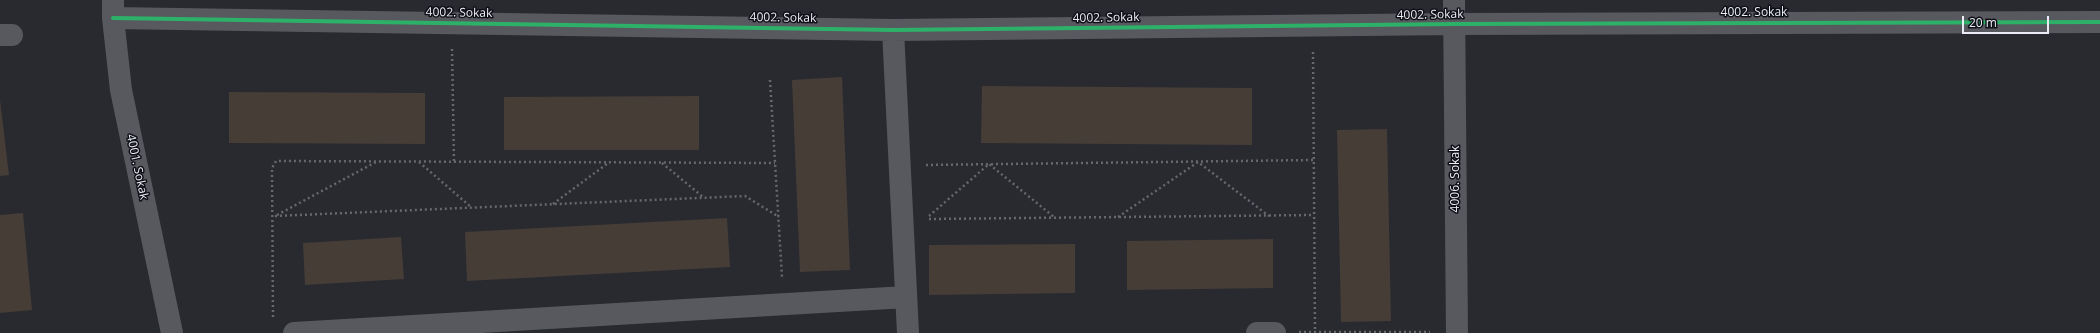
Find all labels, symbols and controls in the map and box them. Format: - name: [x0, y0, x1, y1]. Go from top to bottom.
- street label: 4002. Sokak: [425, 5, 493, 21]
- street label: 4002. Sokak: [1721, 6, 1787, 20]
- street label: 4002. Sokak: [1396, 7, 1464, 23]
- scale bar: [1964, 8, 2051, 34]
- street label: 4002. Sokak: [749, 10, 817, 26]
- street label: 4002. Sokak: [1072, 10, 1140, 26]
- text: 20 m: [1969, 14, 1997, 31]
- street label: 4001. Sokak: [123, 133, 151, 201]
- street label: 4006. Sokak: [1449, 146, 1463, 212]

